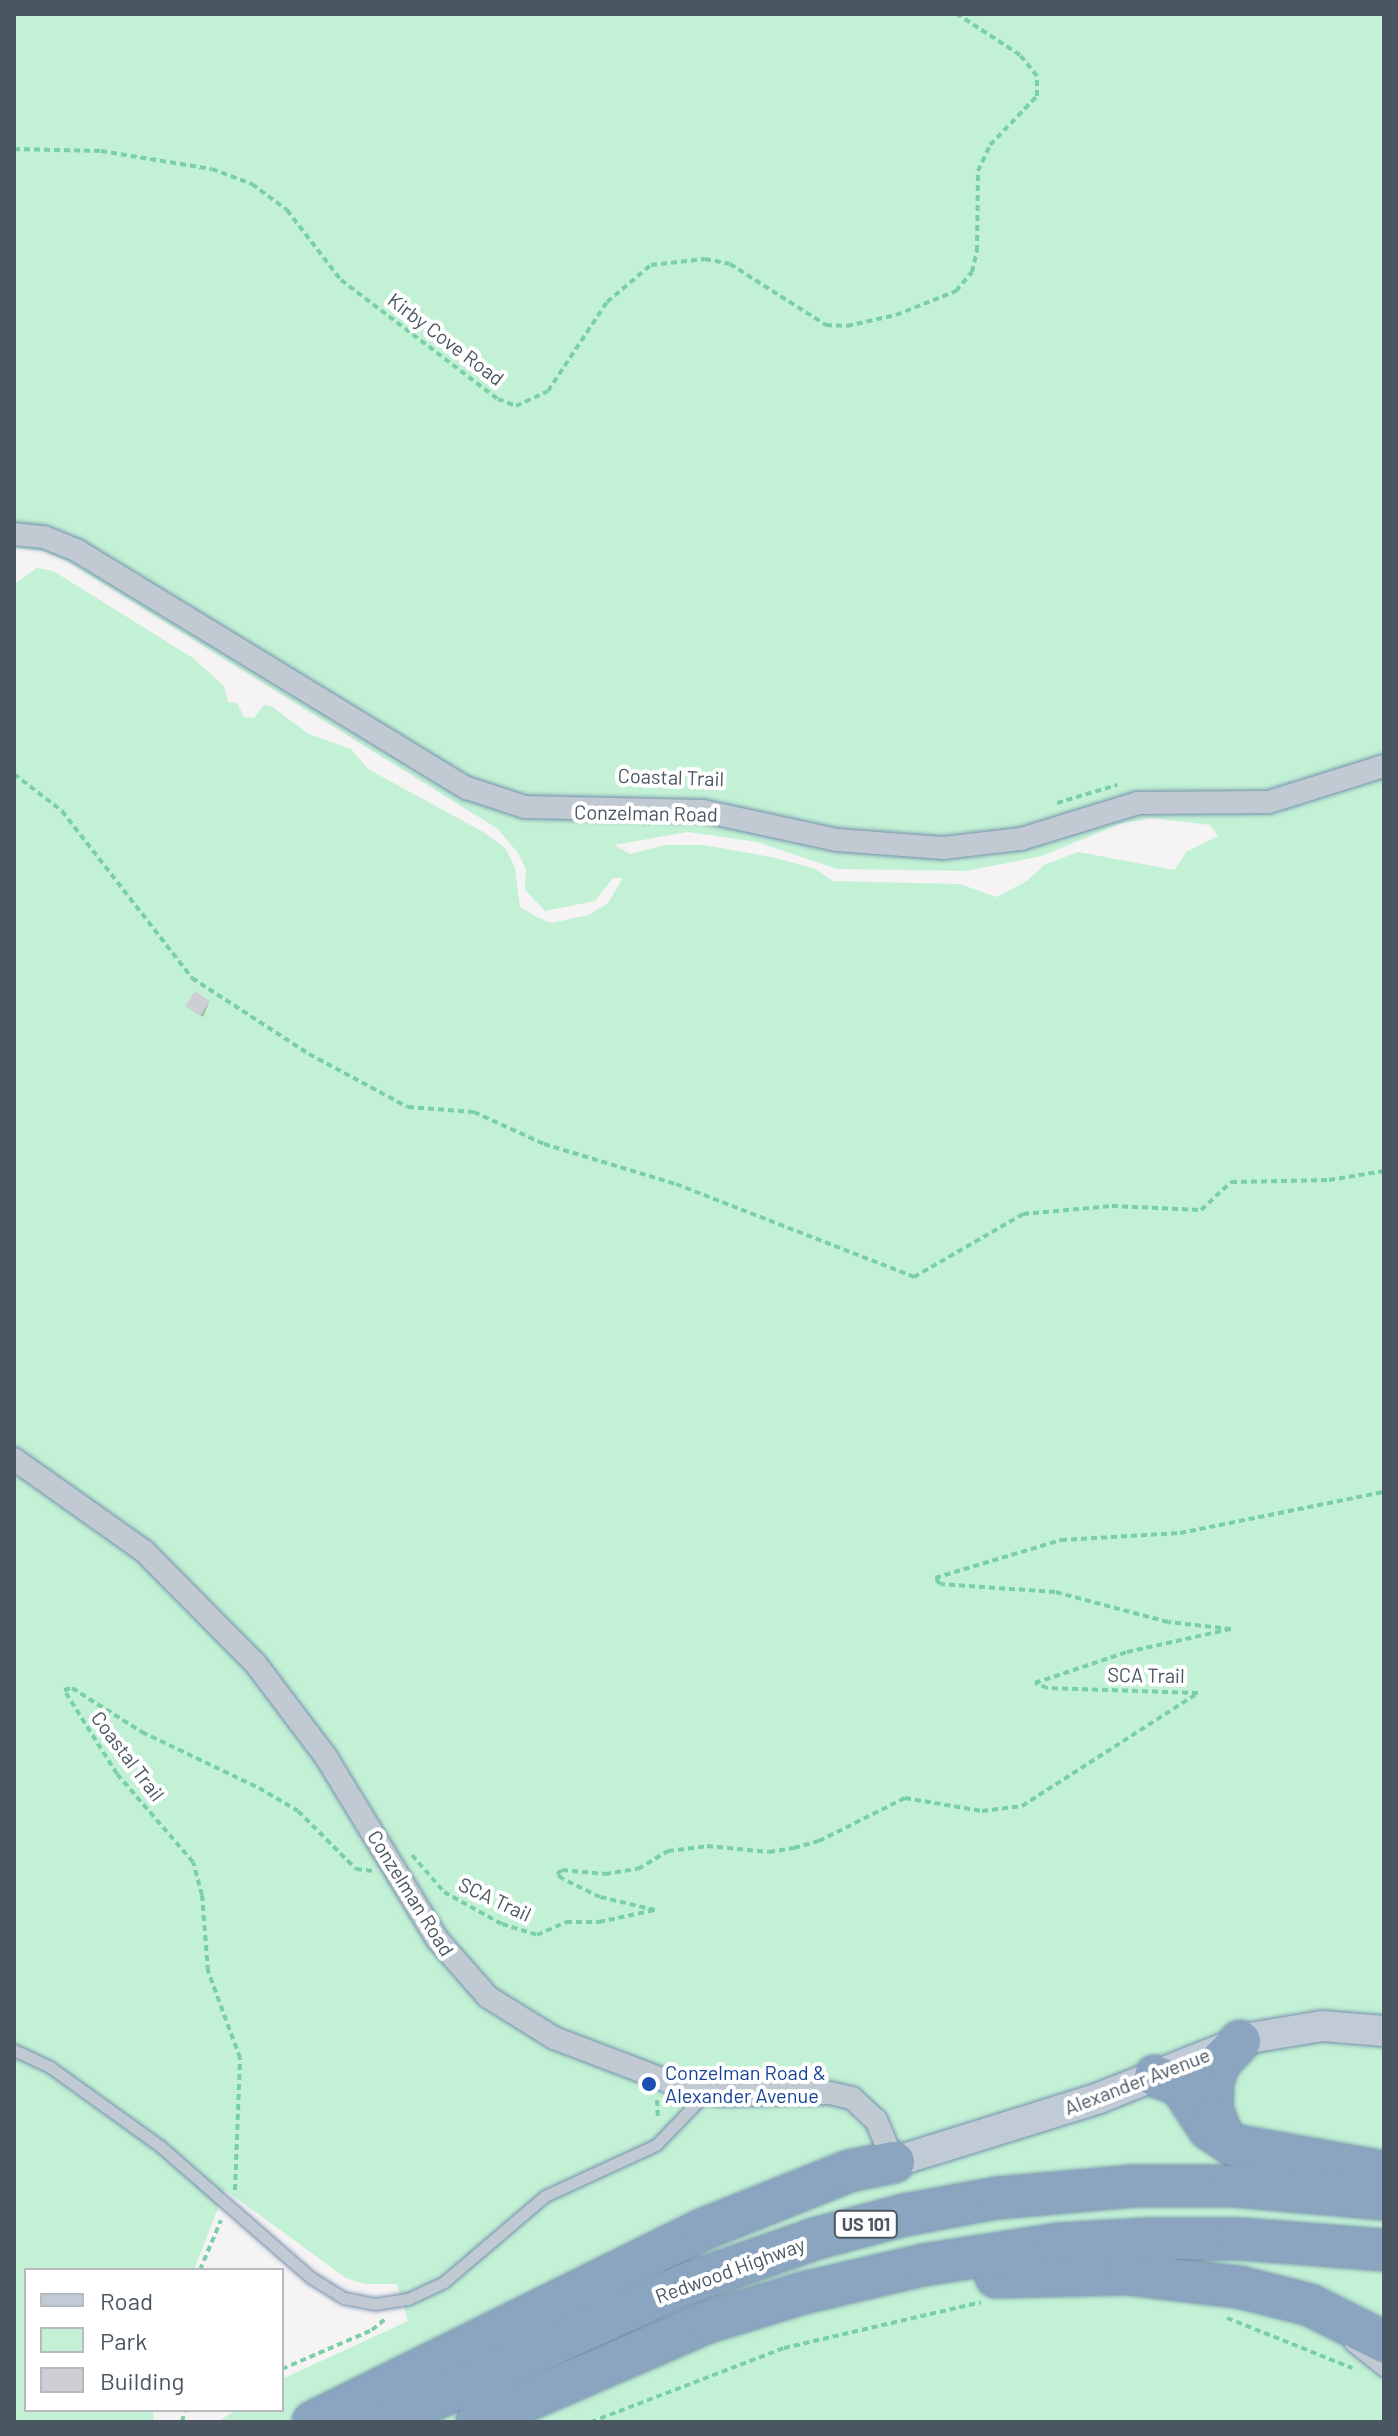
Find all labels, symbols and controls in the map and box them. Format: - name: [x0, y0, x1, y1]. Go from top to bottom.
- street label: Kirby Cove Road: [383, 288, 509, 390]
- street label: Coastal Trail: [617, 763, 725, 791]
- street label: Conzelman Road: [574, 800, 718, 826]
- street label: SCA Trail: [1107, 1662, 1185, 1688]
- street label: Coastal Trail: [86, 1706, 170, 1806]
- street label: Conzelman Road: [363, 1826, 459, 1960]
- street label: SCA Trail: [455, 1872, 535, 1926]
- street label: Alexander Avenue: [1061, 2042, 1213, 2120]
- place label: Conzelman Road & Alexander Avenue: [665, 2060, 826, 2107]
- marker: Conzelman Road & Alexander Avenue: [640, 2075, 658, 2093]
- road number: US 101: [832, 2210, 900, 2238]
- street label: Redwood Highway: [652, 2232, 808, 2308]
- legend: [24, 2268, 284, 2412]
- text: Road: [100, 2286, 153, 2315]
- text: Park: [100, 2326, 147, 2355]
- text: Building: [100, 2366, 184, 2395]

